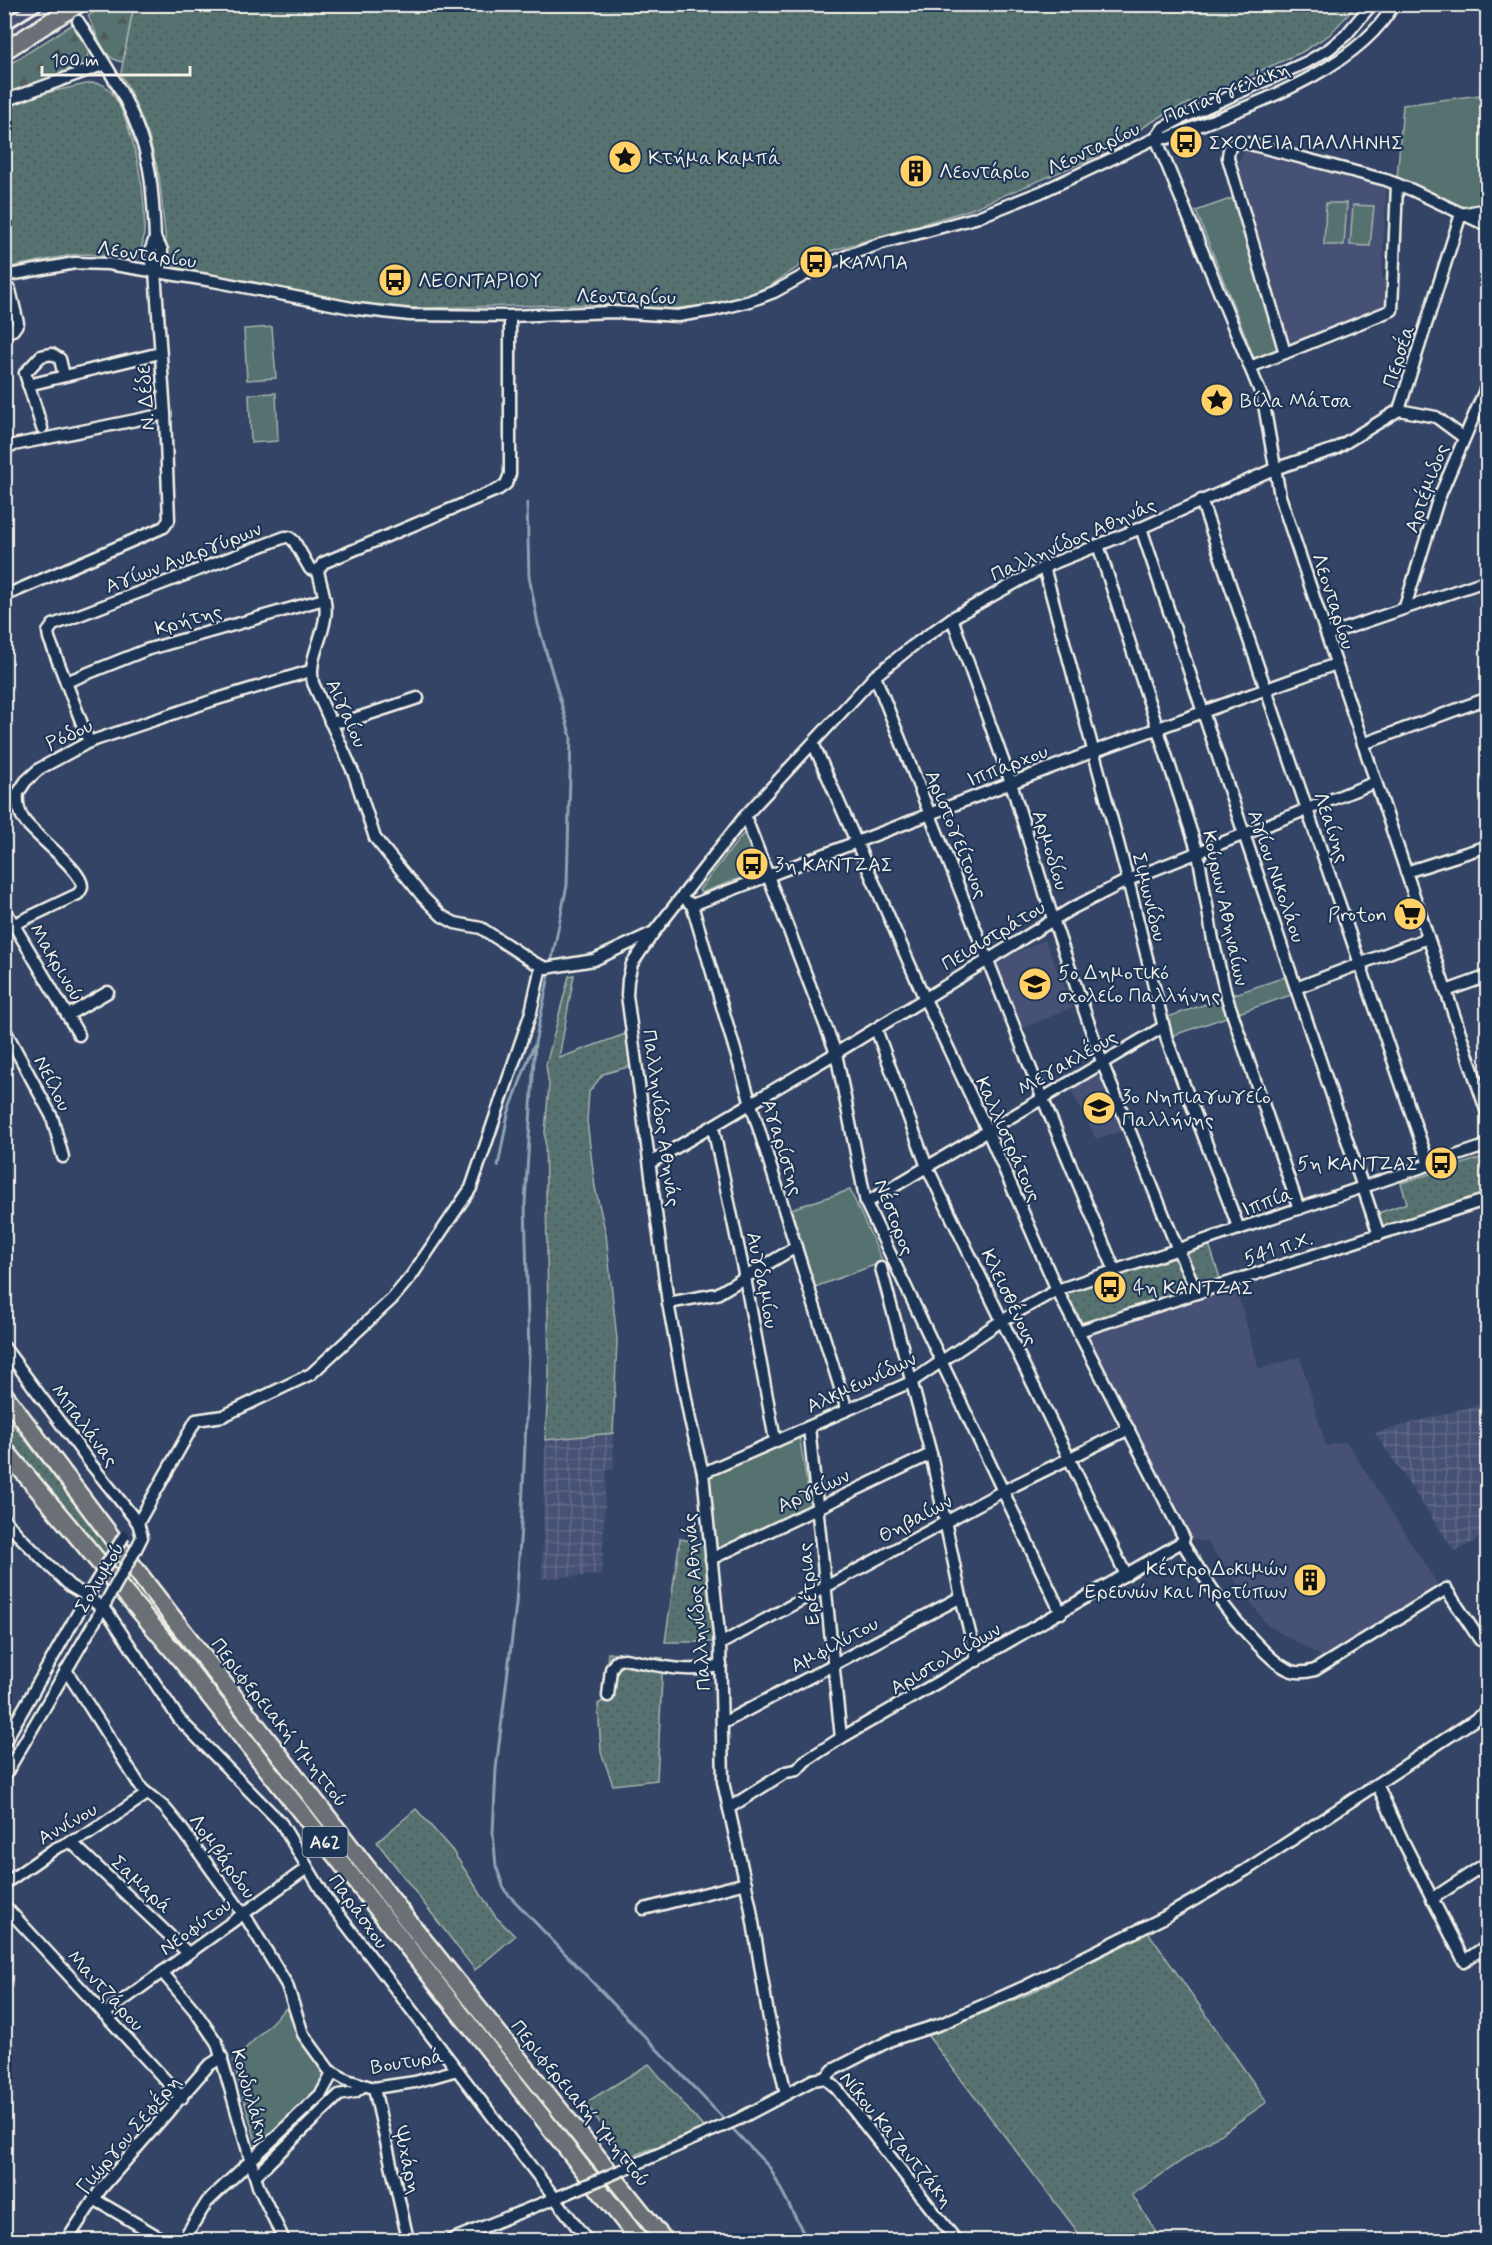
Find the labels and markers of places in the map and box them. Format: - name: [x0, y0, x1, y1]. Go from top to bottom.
- bus stop icon: ΣΧΟΛΕΙΑ ΠΑΛΛΗΝΗΣ: [1168, 124, 1204, 160]
- place label: ΣΧΟΛΕΙΑ ΠΑΛΛΗΝΗΣ: [1209, 130, 1403, 157]
- place icon: Kτήμα Καμπά: [607, 139, 643, 175]
- place label: Kτήμα Καμπά: [648, 145, 781, 172]
- building icon: Λεοντάριο: [898, 153, 934, 189]
- place label: Λεοντάριο: [939, 159, 1030, 186]
- bus stop icon: ΚΑΜΠΑ: [798, 244, 834, 280]
- place label: ΚΑΜΠΑ: [839, 250, 908, 277]
- bus stop icon: ΛΕΟΝΤΑΡΙΟΥ: [377, 262, 413, 298]
- place label: ΛΕΟΝΤΑΡΙΟΥ: [418, 268, 542, 295]
- place icon: Βίλα Μάτσα: [1199, 382, 1235, 418]
- place label: Βίλα Μάτσα: [1240, 388, 1352, 415]
- bus stop icon: 3η ΚΑΝΤΖΑΣ: [734, 846, 770, 882]
- place label: 3η ΚΑΝΤΖΑΣ: [775, 852, 893, 879]
- supermarket icon: Proton: [1392, 896, 1428, 932]
- place label: Proton: [1328, 902, 1387, 929]
- place label: 5o Δημοτικό σχολείο Παλλήνης: [1058, 960, 1220, 1010]
- school or university icon: 5o Δημοτικό σχολείο Παλλήνης: [1017, 966, 1053, 1002]
- place label: 3ο Νηπιαγωγείο Παλλήνης: [1122, 1084, 1271, 1134]
- school or university icon: 3ο Νηπιαγωγείο Παλλήνης: [1081, 1090, 1117, 1126]
- bus stop icon: 5η ΚΑΝΤΖΑΣ: [1423, 1145, 1459, 1181]
- place label: 5η ΚΑΝΤΖΑΣ: [1297, 1151, 1418, 1178]
- bus stop icon: 4η ΚΑΝΤΖΑΣ: [1092, 1269, 1128, 1305]
- place label: 4η ΚΑΝΤΖΑΣ: [1133, 1275, 1254, 1302]
- place label: Κέντρο Δοκιμών Ερευνών και Προτύπων: [1085, 1556, 1287, 1606]
- building icon: Κέντρο Δοκιμών Ερευνών και Προτύπων: [1292, 1562, 1328, 1598]

